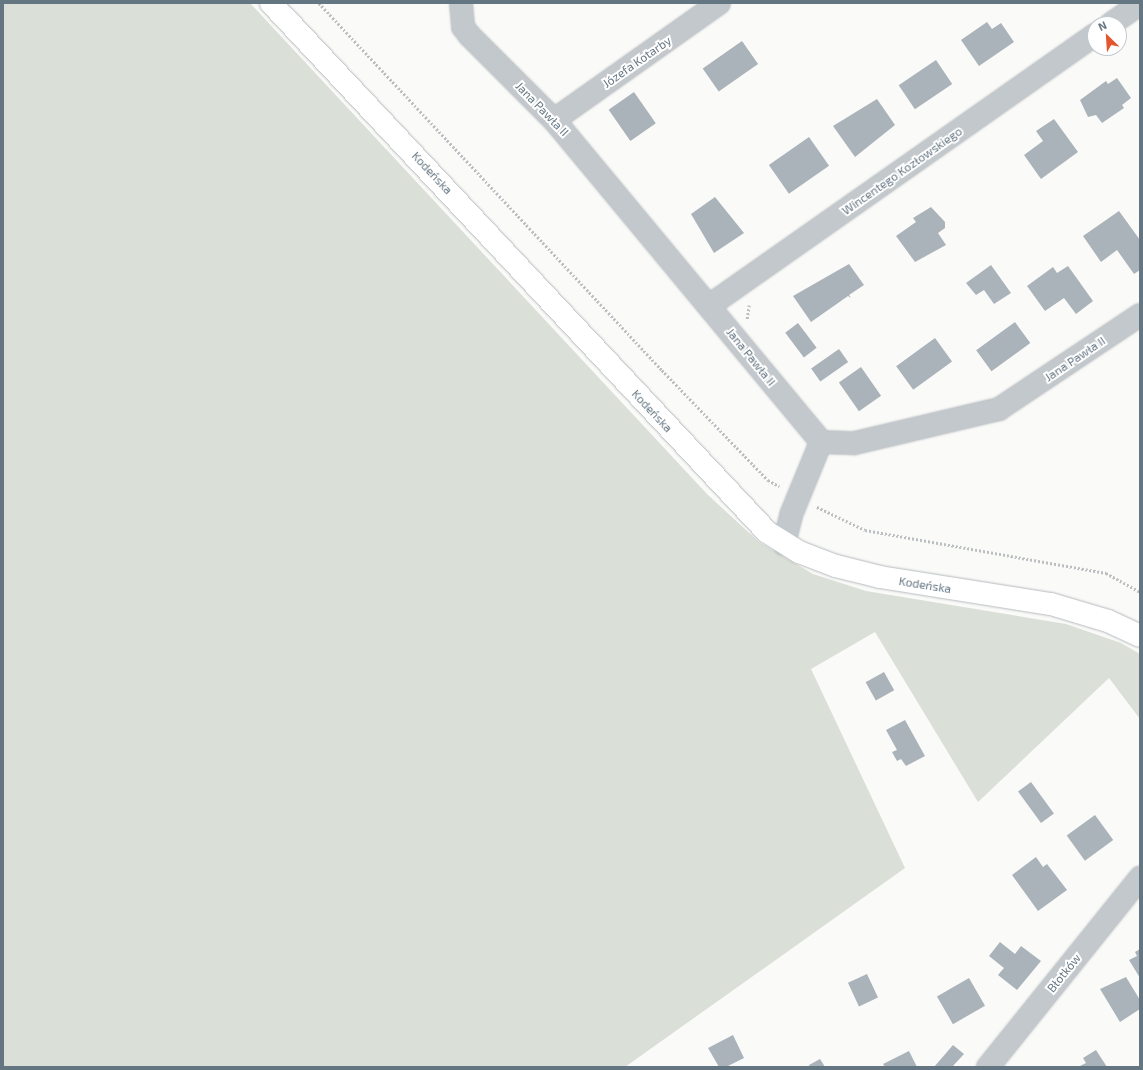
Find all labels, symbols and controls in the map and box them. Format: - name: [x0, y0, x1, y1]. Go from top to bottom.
- north arrow: [1087, 16, 1127, 56]
- text: N: [1096, 18, 1108, 33]
- street label: Józefa Kotarby: [600, 33, 674, 91]
- street label: Jana Pawła II: [513, 79, 571, 139]
- street label: Wincentego Kozłowskiego: [839, 124, 965, 218]
- street label: Kodeńska: [409, 149, 455, 197]
- street label: Jana Pawła II: [723, 325, 779, 389]
- street label: Jana Pawła II: [1042, 333, 1108, 385]
- street label: Kodeńska: [629, 387, 675, 435]
- street label: Kodeńska: [898, 574, 952, 596]
- street label: Błotków: [1044, 951, 1084, 995]

